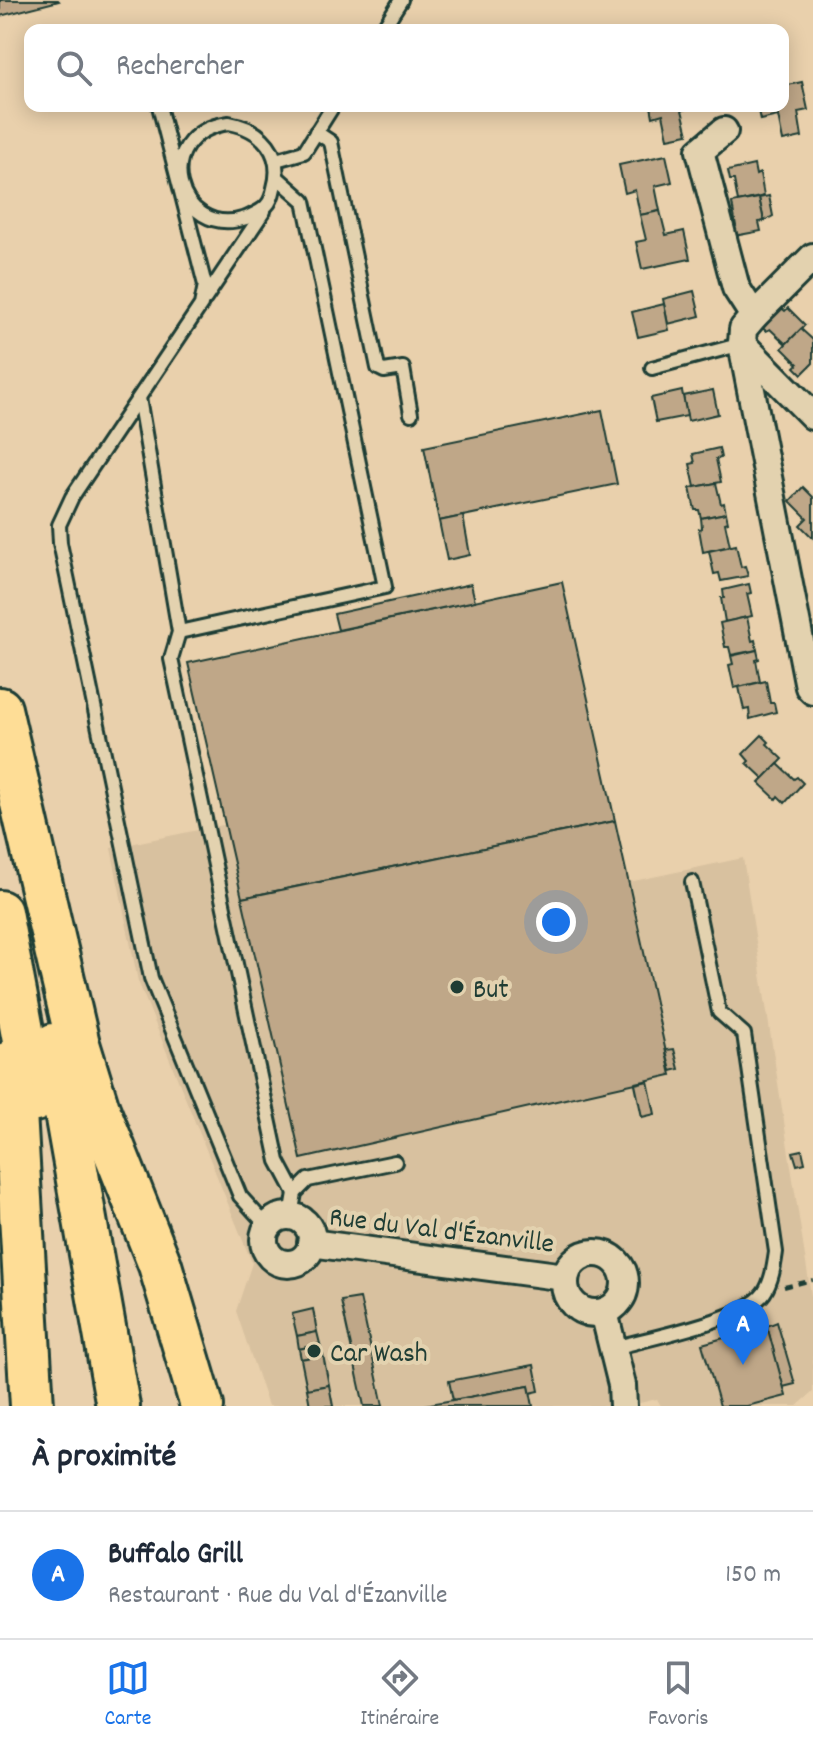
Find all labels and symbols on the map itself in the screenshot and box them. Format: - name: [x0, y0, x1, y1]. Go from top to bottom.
- your location: [536, 902, 576, 942]
- place label: But: [473, 972, 509, 1012]
- marker: But: [448, 978, 466, 996]
- street label: Rue du Val d'Ézanville: [327, 1199, 556, 1267]
- pin: A: [717, 1299, 769, 1365]
- place label: Car Wash: [330, 1336, 428, 1376]
- marker: Car Wash: [305, 1342, 323, 1360]

